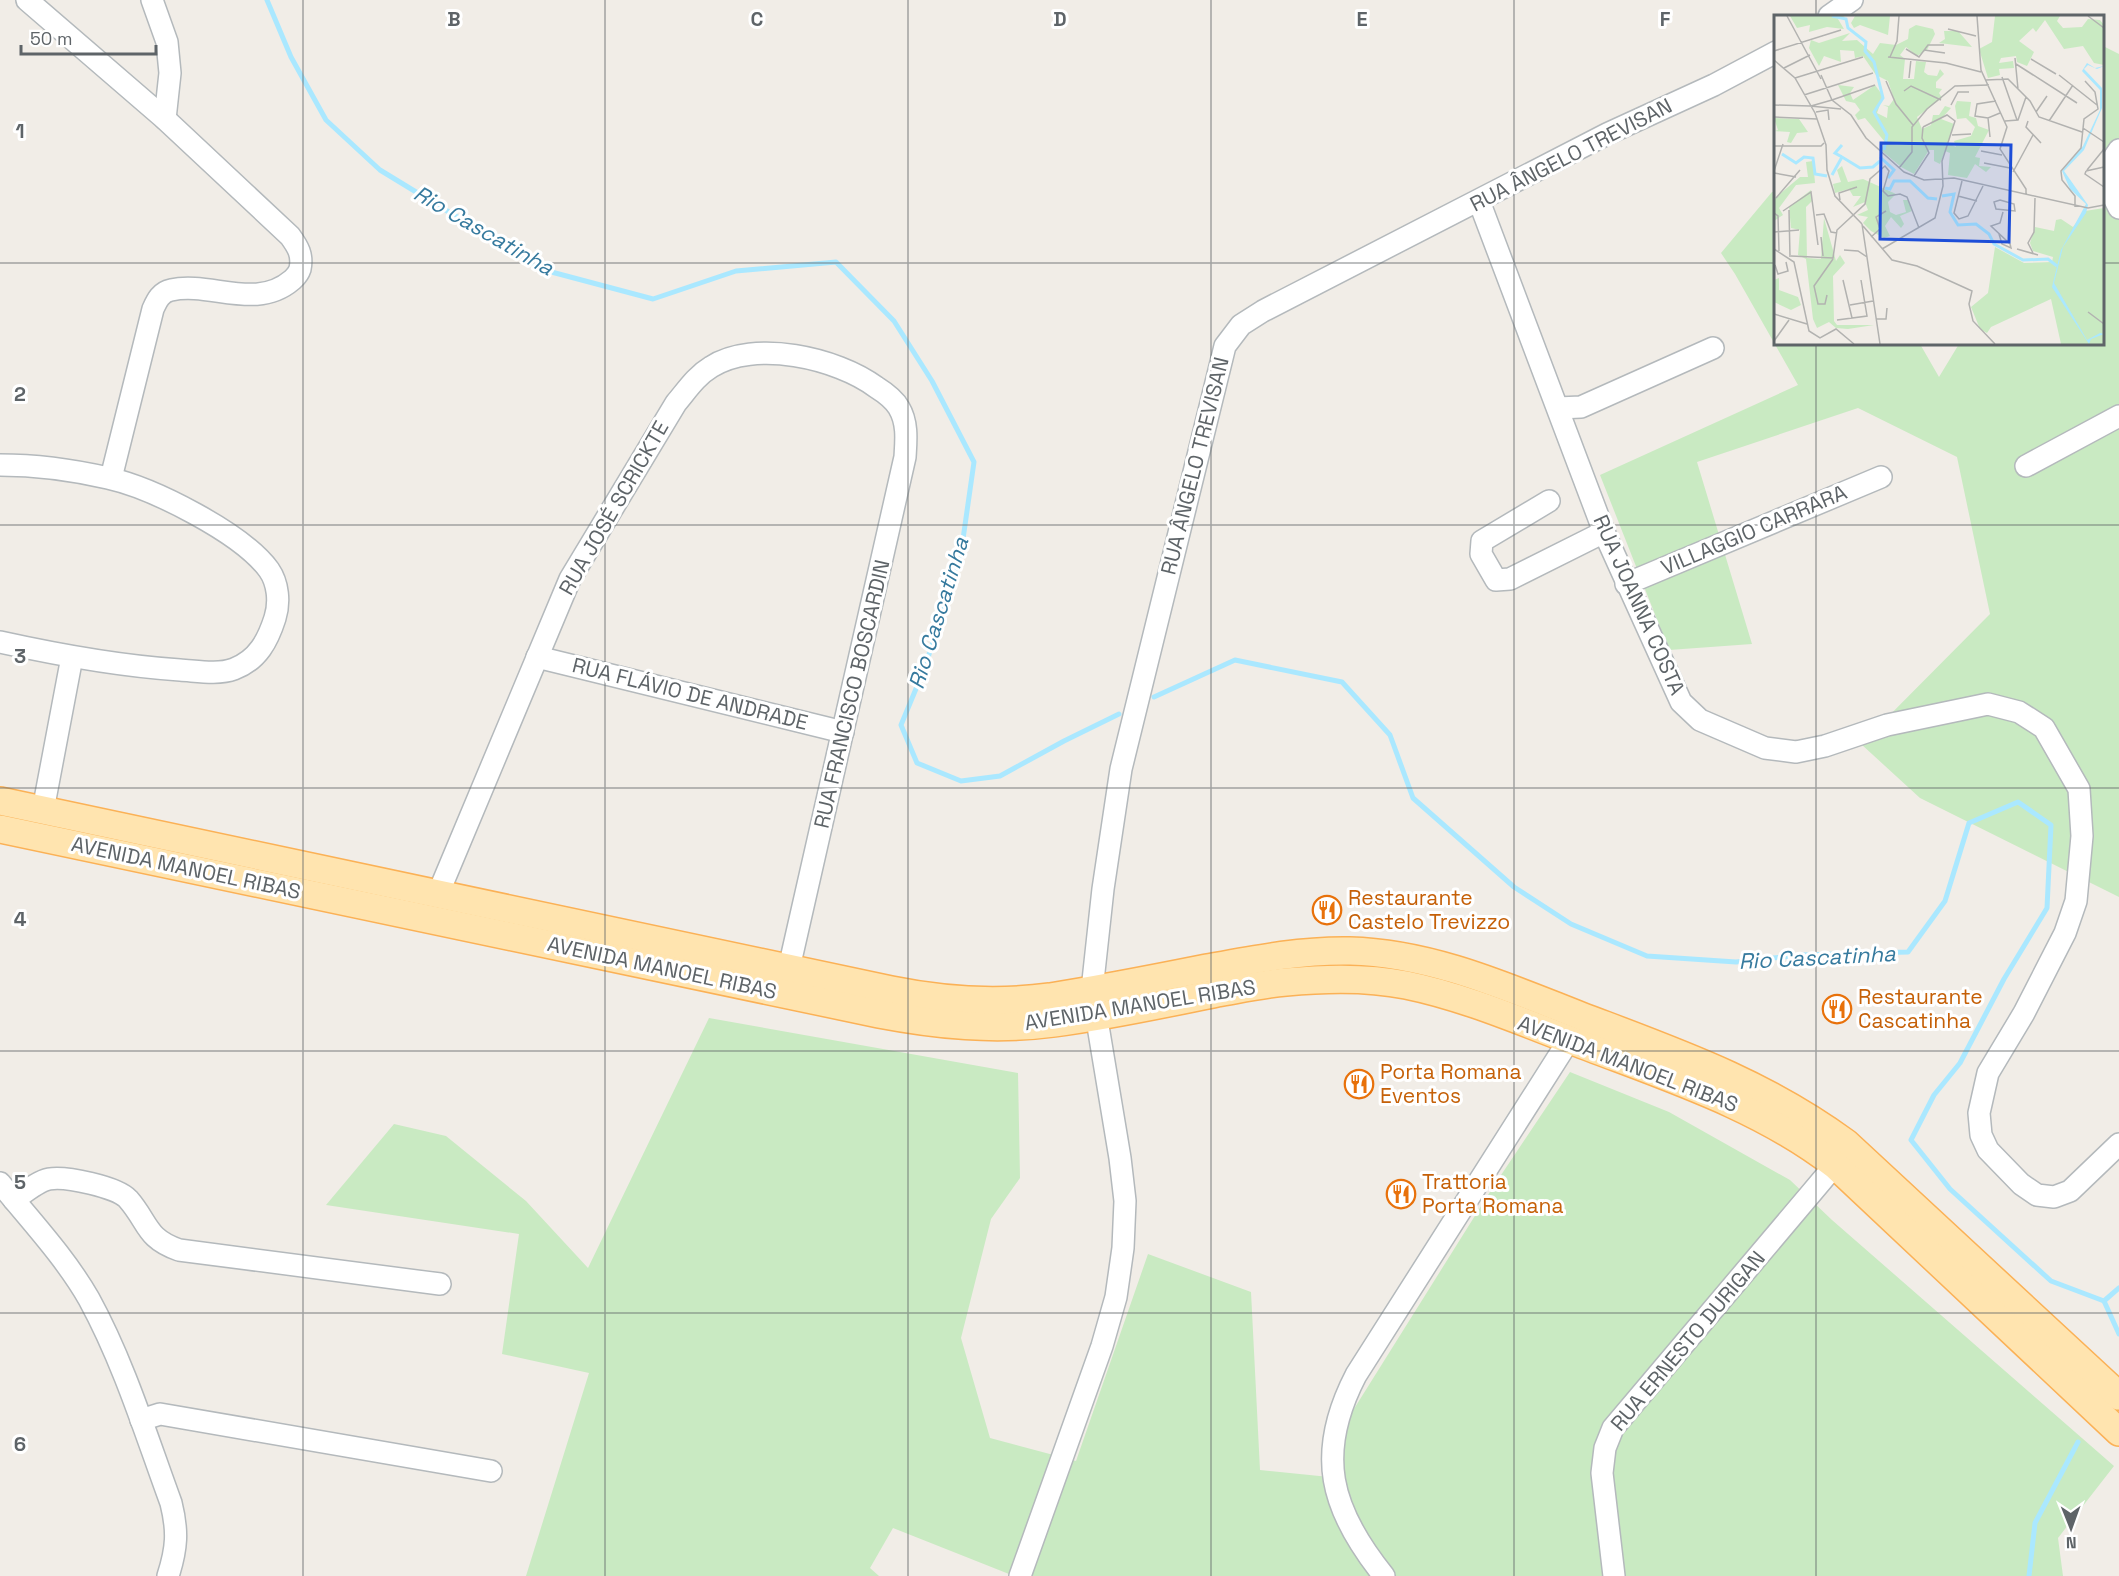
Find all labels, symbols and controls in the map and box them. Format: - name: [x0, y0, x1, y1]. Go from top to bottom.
- text: B: [447, 6, 461, 32]
- text: C: [751, 6, 764, 32]
- text: D: [1053, 6, 1067, 32]
- text: E: [1356, 6, 1368, 32]
- text: F: [1660, 6, 1671, 32]
- inset map: [1774, 15, 2104, 345]
- scale bar: [21, 18, 156, 56]
- text: 50 m: [30, 27, 72, 50]
- street label: RUA ÂNGELO TREVISAN: [1465, 92, 1676, 217]
- text: 1: [15, 118, 25, 144]
- water label: Rio Cascatinha: [409, 179, 559, 282]
- street label: RUA ÂNGELO TREVISAN: [1154, 354, 1235, 578]
- text: 2: [14, 381, 26, 407]
- street label: RUA JOSÉ SCRICKTE: [553, 416, 674, 600]
- street label: VILLAGGIO CARRARA: [1657, 478, 1851, 581]
- street label: RUA JOANNA COSTA: [1588, 510, 1691, 699]
- water label: Rio Cascatinha: [902, 533, 974, 692]
- street label: RUA FRANCISCO BOSCARDIN: [807, 557, 896, 831]
- text: 3: [14, 643, 26, 669]
- street label: RUA FLÁVIO DE ANDRADE: [569, 651, 811, 736]
- street label: AVENIDA MANOEL RIBAS: [69, 830, 303, 905]
- place label: Restaurante Castelo Trevizzo: [1348, 884, 1510, 935]
- restaurant icon: Restaurante Castelo Trevizzo: [1311, 894, 1343, 926]
- text: 4: [14, 906, 27, 932]
- street label: AVENIDA MANOEL RIBAS: [545, 930, 779, 1005]
- water label: Rio Cascatinha: [1738, 939, 1896, 975]
- street label: AVENIDA MANOEL RIBAS: [1022, 973, 1258, 1036]
- place label: Restaurante Cascatinha: [1858, 983, 1983, 1034]
- restaurant icon: Restaurante Cascatinha: [1821, 993, 1853, 1025]
- street label: AVENIDA MANOEL RIBAS: [1514, 1009, 1742, 1118]
- place label: Porta Romana Eventos: [1380, 1058, 1522, 1109]
- restaurant icon: Porta Romana Eventos: [1343, 1068, 1375, 1100]
- place label: Trattoria Porta Romana: [1422, 1168, 1564, 1219]
- text: 5: [14, 1169, 26, 1195]
- restaurant icon: Trattoria Porta Romana: [1385, 1178, 1417, 1210]
- street label: RUA ERNESTO DURIGAN: [1604, 1245, 1771, 1436]
- text: 6: [14, 1431, 26, 1457]
- north arrow: [2041, 1498, 2101, 1558]
- text: N: [2066, 1532, 2077, 1553]

